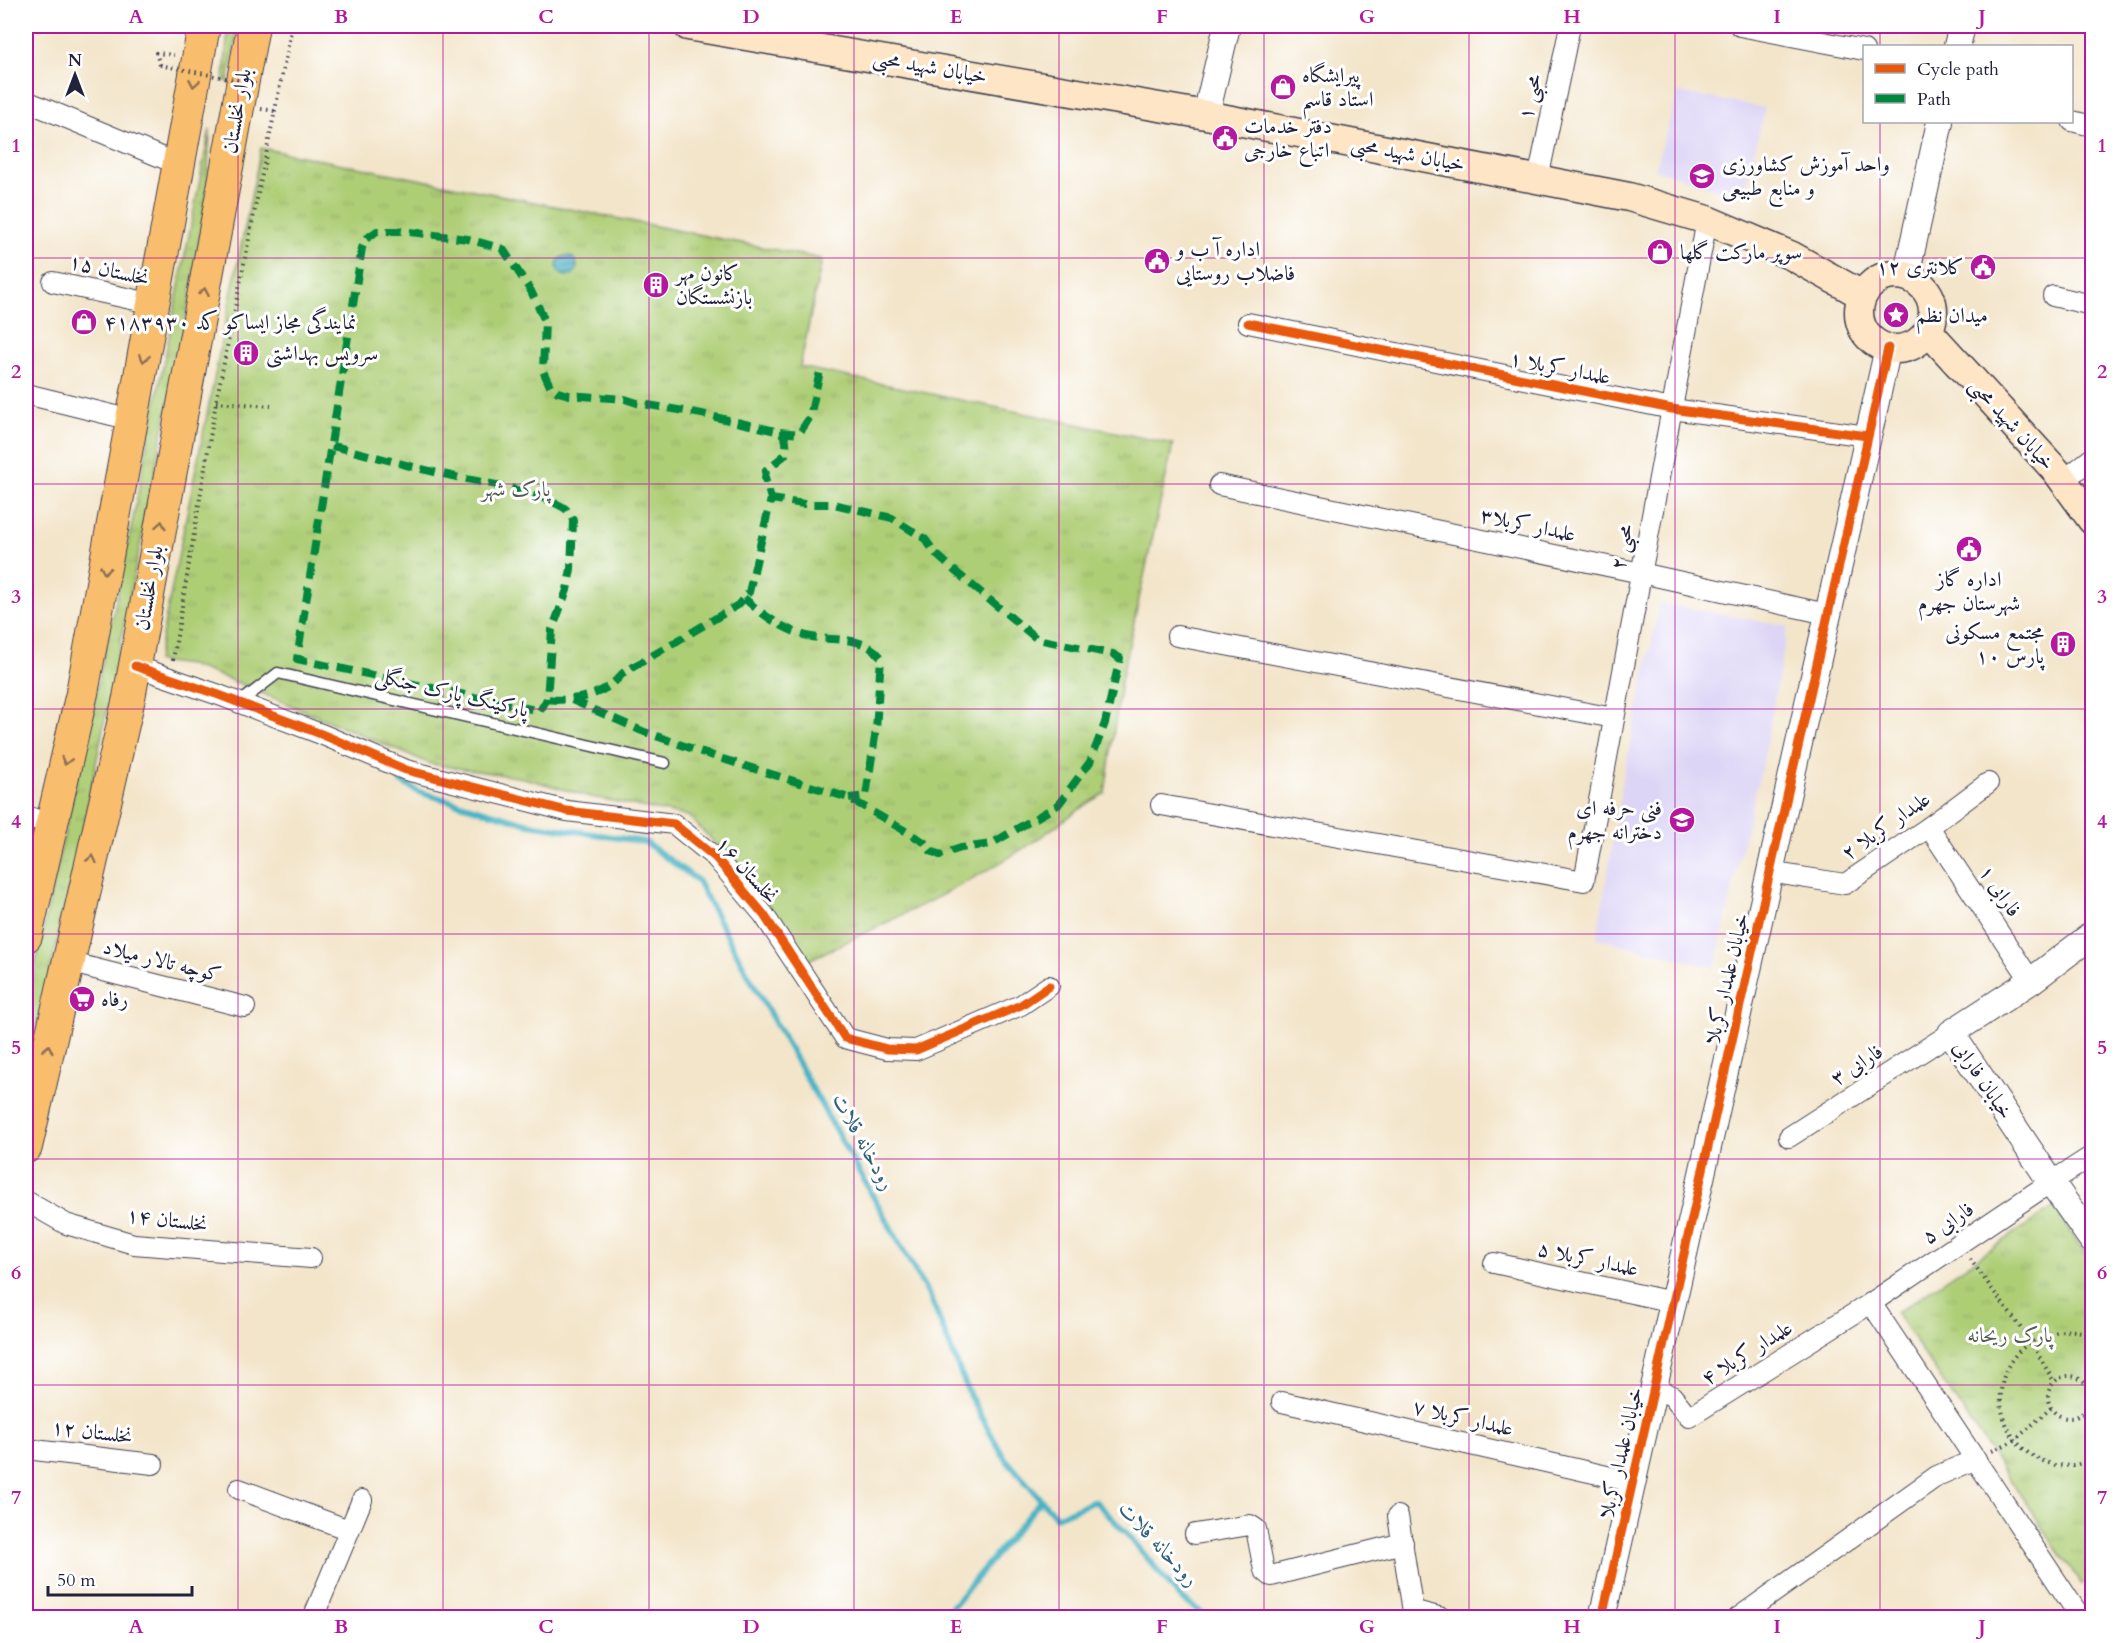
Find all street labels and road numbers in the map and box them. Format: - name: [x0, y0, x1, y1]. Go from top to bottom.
- street label: خیابان شهید محبی: [870, 43, 989, 93]
- street label: بلوار نخلستان: [215, 66, 259, 156]
- street label: محبی ۱: [1511, 71, 1551, 123]
- street label: خیابان شهید محبی: [1348, 129, 1468, 181]
- street label: نخلستان ۱۵: [66, 247, 152, 293]
- street label: علمدار کربلا ۱: [1507, 344, 1613, 392]
- street label: خیابان شهید محبی: [1961, 371, 2061, 478]
- street label: علمدار کربلا۳: [1478, 501, 1578, 549]
- street label: محبی ۲: [1603, 521, 1643, 573]
- street label: بلوار نخلستان: [127, 543, 171, 633]
- street label: پارکینگ پارک جنگلی: [372, 661, 532, 726]
- street label: علمدار کربلا ۲: [1836, 785, 1936, 867]
- street label: نخلستان ۱۶: [709, 830, 785, 910]
- street label: فارابی ۱: [1972, 859, 2028, 923]
- street label: خیابان علمدار کربلا: [1698, 910, 1756, 1048]
- street label: کوچه تالار میلاد: [100, 932, 224, 990]
- street label: خیابان فارابی: [1946, 1035, 2020, 1125]
- street label: فارابی ۳: [1825, 1037, 1889, 1093]
- street label: فارابی ۵: [1916, 1195, 1980, 1251]
- street label: نخلستان ۱۴: [125, 1201, 209, 1239]
- street label: علمدار کربلا ۵: [1535, 1234, 1641, 1284]
- street label: علمدار کربلا ۴: [1696, 1314, 1798, 1392]
- street label: خیابان علمدار کربلا: [1592, 1384, 1650, 1522]
- street label: علمدار کربلا ۷: [1410, 1392, 1516, 1444]
- street label: نخلستان ۱۲: [50, 1413, 134, 1451]

